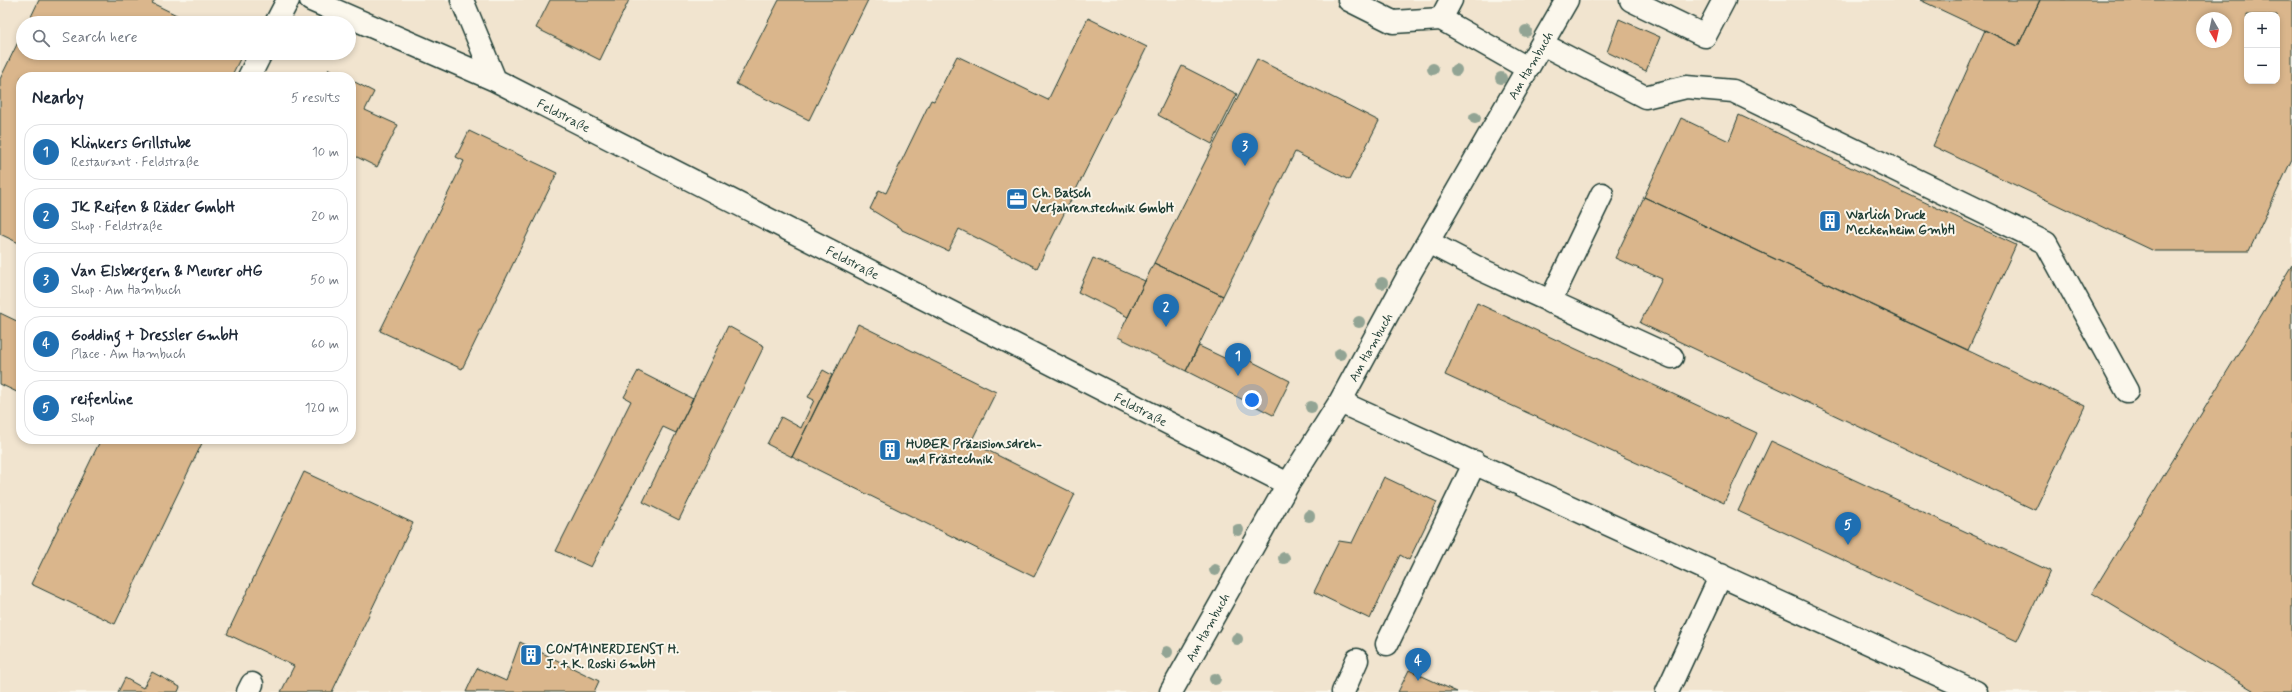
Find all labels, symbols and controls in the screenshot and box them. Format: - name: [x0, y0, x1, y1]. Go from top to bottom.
- north arrow: [2196, 12, 2232, 48]
- map controls: [2244, 12, 2280, 84]
- button: +: [2244, 12, 2280, 48]
- search box: [16, 16, 356, 60]
- icon: search: [30, 27, 52, 49]
- text: Search here: [62, 28, 138, 48]
- street label: Am Hambuch: [1505, 28, 1558, 103]
- button: −: [2244, 48, 2280, 84]
- text: Nearby: [32, 87, 84, 109]
- text: 5 results: [291, 90, 340, 107]
- street label: Feldstraße: [534, 96, 593, 137]
- pin: 3: [1232, 133, 1258, 166]
- text: Klinkers Grillstube: [71, 134, 191, 154]
- text: 1: [43, 144, 49, 161]
- text: 10 m: [312, 144, 339, 161]
- text: Restaurant · Feldstraße: [71, 154, 199, 171]
- place label: Ch. Batsch Verfahrenstechnik GmbH: [1032, 185, 1175, 217]
- office icon: Ch. Batsch Verfahrenstechnik GmbH: [1004, 186, 1030, 212]
- text: JK Reifen & Räder GmbH: [71, 198, 235, 218]
- place label: Warlich Druck Meckenheim GmbH: [1845, 207, 1955, 239]
- text: 2: [43, 208, 49, 225]
- text: 20 m: [311, 208, 339, 225]
- building icon: Warlich Druck Meckenheim GmbH: [1817, 208, 1843, 234]
- text: Shop · Feldstraße: [71, 218, 163, 235]
- street label: Feldstraße: [823, 243, 882, 284]
- text: Van Elsbergern & Meurer oHG: [71, 262, 263, 282]
- text: 3: [43, 272, 49, 289]
- text: 50 m: [310, 272, 339, 289]
- text: Shop · Am Hambuch: [71, 282, 181, 299]
- pin: 2: [1153, 294, 1179, 327]
- street label: Am Hambuch: [1345, 310, 1397, 385]
- text: Godding + Dressler GmbH: [71, 326, 238, 346]
- text: 4: [42, 336, 50, 353]
- text: 60 m: [311, 336, 339, 353]
- pin: 1: [1225, 343, 1251, 376]
- text: Place · Am Hambuch: [71, 346, 186, 363]
- text: reifenline: [71, 390, 133, 410]
- street label: Feldstraße: [1111, 390, 1170, 431]
- your location: [1242, 390, 1262, 410]
- text: 5: [42, 400, 50, 417]
- text: 120 m: [305, 400, 339, 417]
- text: Shop: [71, 410, 95, 427]
- place label: HUBER Präzisionsdreh- und Frästechnik: [906, 436, 1042, 468]
- building icon: HUBER Präzisionsdreh- und Frästechnik: [877, 437, 903, 463]
- pin: 5: [1835, 512, 1861, 545]
- street label: Am Hambuch: [1182, 590, 1234, 665]
- place label: CONTAINERDIENST H. J. + K. Roski GmbH: [546, 641, 679, 673]
- building icon: CONTAINERDIENST H. J. + K. Roski GmbH: [518, 642, 544, 668]
- pin: 4: [1405, 648, 1431, 681]

